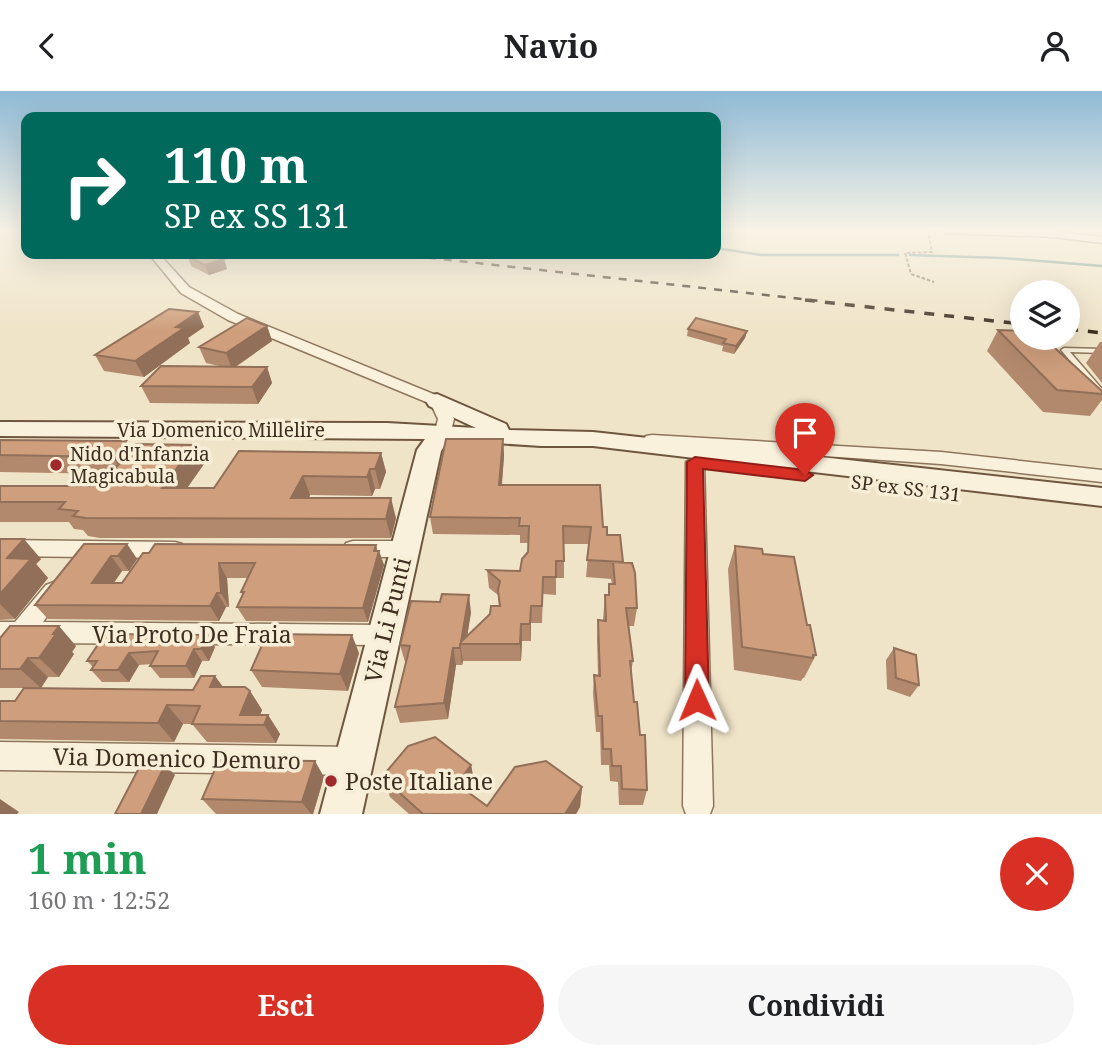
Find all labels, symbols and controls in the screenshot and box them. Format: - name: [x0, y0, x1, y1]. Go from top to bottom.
- text: Navio: [504, 24, 598, 67]
- icon: back: [28, 27, 66, 65]
- icon: person: [1036, 27, 1074, 65]
- text: 110 m: [164, 131, 308, 197]
- icon: right: [49, 140, 140, 231]
- text: SP ex SS 131: [164, 194, 350, 237]
- map controls: [1010, 280, 1080, 350]
- button: layers: [1010, 280, 1080, 350]
- pin: [775, 403, 835, 475]
- icon: arrive: [786, 414, 824, 452]
- street label: Via Domenico Millelire: [117, 417, 325, 443]
- place label: Nido d'Infanzia Magicabula: [70, 441, 210, 489]
- marker: Nido d'Infanzia Magicabula: [48, 457, 64, 473]
- street label: SP ex SS 131: [850, 468, 962, 508]
- street label: Via Li Punti: [356, 553, 418, 686]
- street label: Via Proto De Fraia: [92, 618, 292, 650]
- position arrow: [660, 663, 734, 737]
- street label: Via Domenico Demuro: [53, 740, 301, 776]
- place label: Poste Italiane: [345, 765, 493, 797]
- marker: Poste Italiane: [323, 773, 339, 789]
- text: 1 min: [28, 829, 147, 886]
- button: close: [1000, 837, 1074, 911]
- text: 160 m · 12:52: [28, 884, 170, 916]
- button: Esci: [28, 965, 544, 1045]
- button: Condividi: [558, 965, 1074, 1045]

